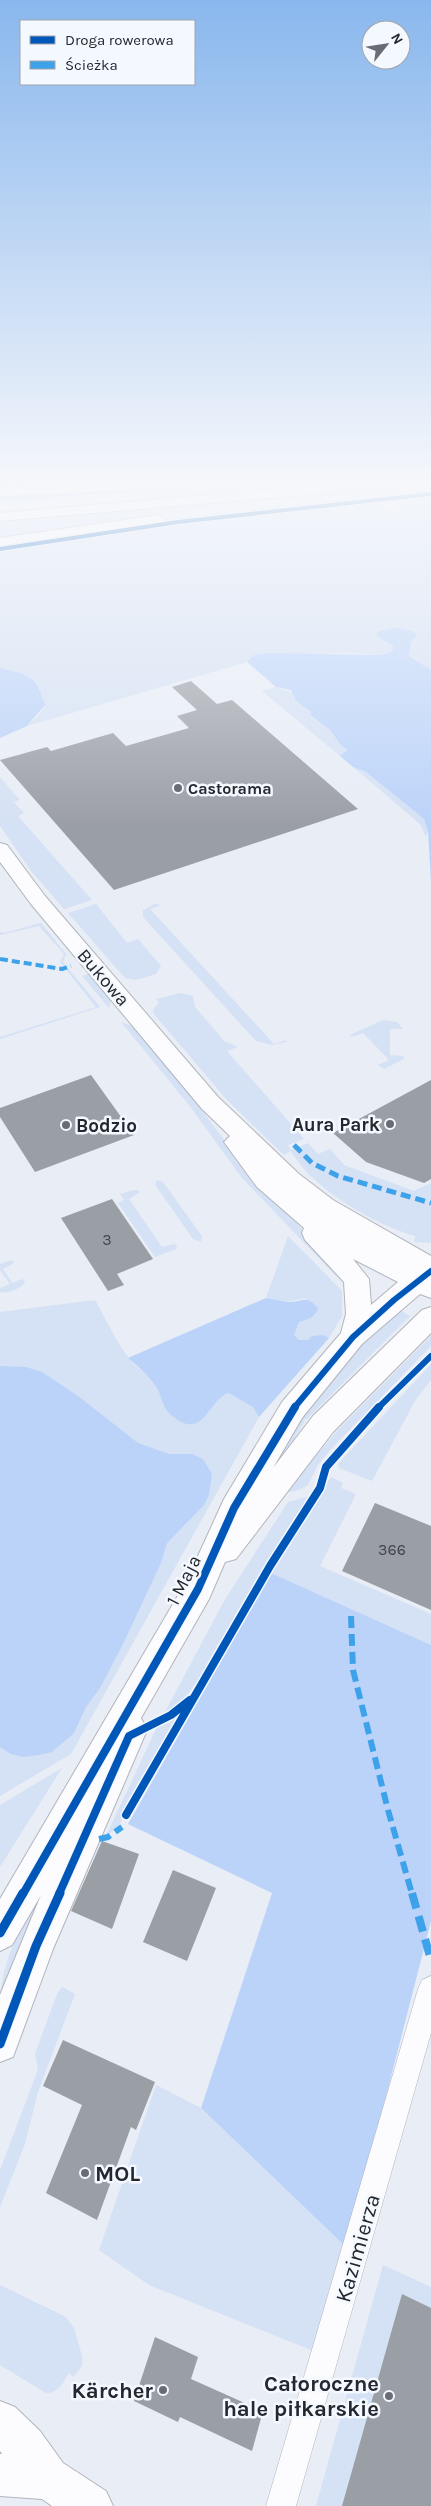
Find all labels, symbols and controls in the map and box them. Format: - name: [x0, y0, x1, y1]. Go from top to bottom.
- legend: [20, 20, 195, 85]
- north arrow: [361, 20, 411, 70]
- text: N: [387, 30, 407, 47]
- text: Droga rowerowa: [65, 31, 174, 49]
- text: Ścieżka: [65, 56, 118, 74]
- place label: Castorama: [188, 779, 272, 798]
- marker: Castorama: [172, 782, 184, 794]
- street label: Bukowa: [72, 945, 134, 1011]
- place label: Aura Park: [292, 1114, 380, 1136]
- place label: Bodzio: [76, 1115, 137, 1137]
- marker: Aura Park: [384, 1118, 396, 1130]
- marker: Bodzio: [60, 1119, 72, 1131]
- house number: 3: [102, 1230, 112, 1249]
- house number: 366: [378, 1540, 406, 1559]
- street label: 1 Maja: [162, 1552, 206, 1609]
- place label: MOL: [95, 2161, 140, 2187]
- marker: MOL: [79, 2167, 91, 2179]
- street label: Kazimierza: [330, 2191, 386, 2305]
- place label: Całoroczne hale piłkarskie: [223, 2371, 379, 2422]
- place label: Kärcher: [71, 2378, 153, 2404]
- marker: Kärcher: [157, 2384, 169, 2396]
- marker: Całoroczne hale piłkarskie: [383, 2390, 395, 2402]

